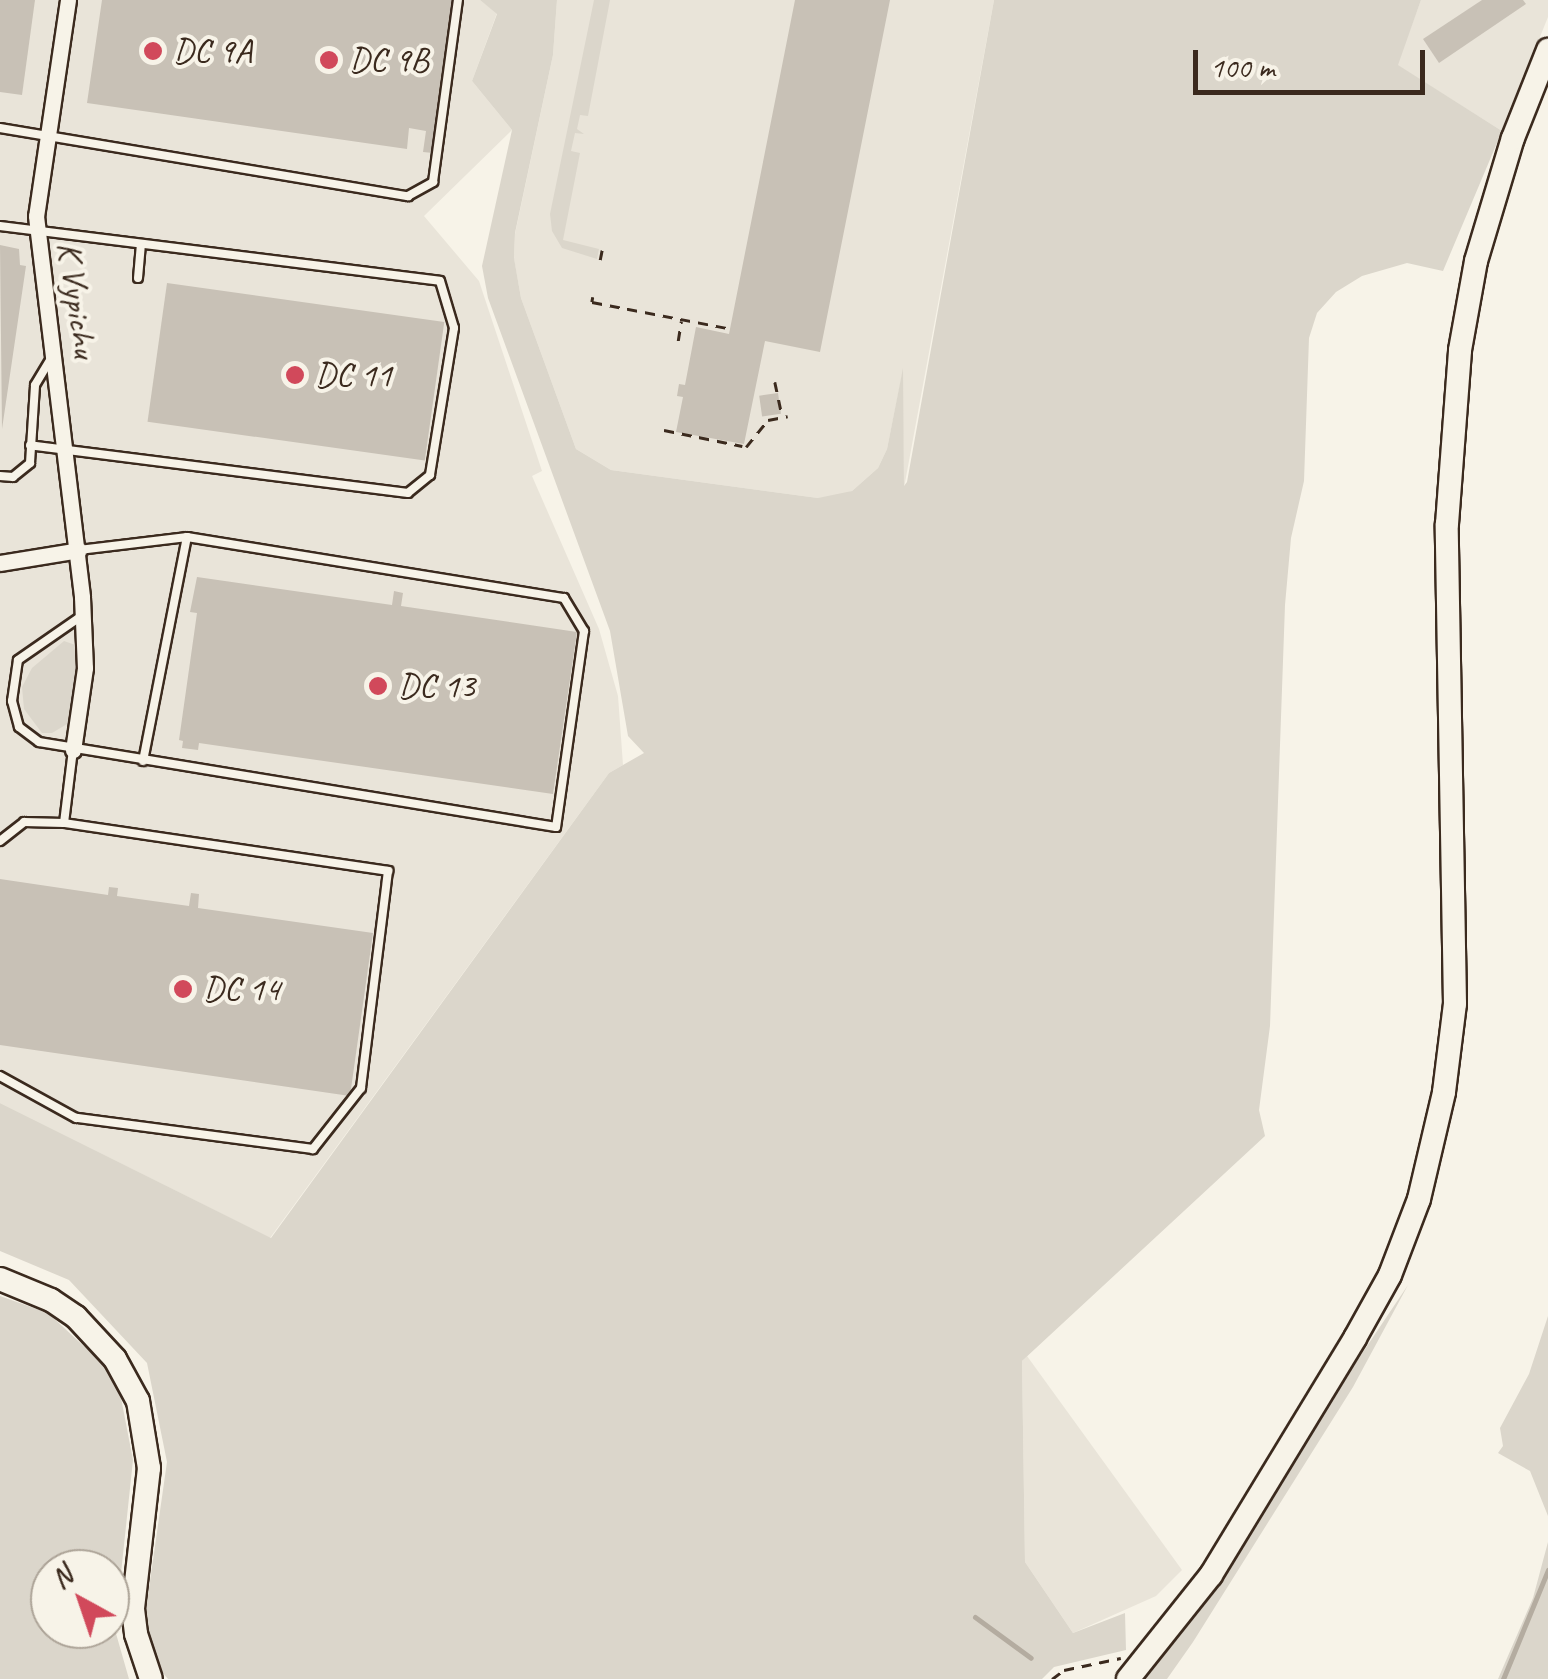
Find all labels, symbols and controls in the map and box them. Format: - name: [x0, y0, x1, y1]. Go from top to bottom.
- place label: DC 9A: [173, 30, 252, 72]
- scale bar: [1198, 30, 1430, 92]
- place label: DC 9B: [349, 39, 429, 81]
- marker: DC 9A: [142, 40, 164, 62]
- text: 100 m: [1210, 48, 1275, 86]
- marker: DC 9B: [318, 49, 340, 71]
- street label: K Vypichu: [48, 239, 106, 361]
- place label: DC 11: [315, 354, 392, 396]
- marker: DC 11: [284, 364, 306, 386]
- place label: DC 13: [398, 665, 475, 707]
- marker: DC 13: [367, 675, 389, 697]
- place label: DC 14: [203, 968, 280, 1010]
- marker: DC 14: [172, 978, 194, 1000]
- north arrow: [30, 1549, 130, 1649]
- text: N: [44, 1558, 80, 1596]

